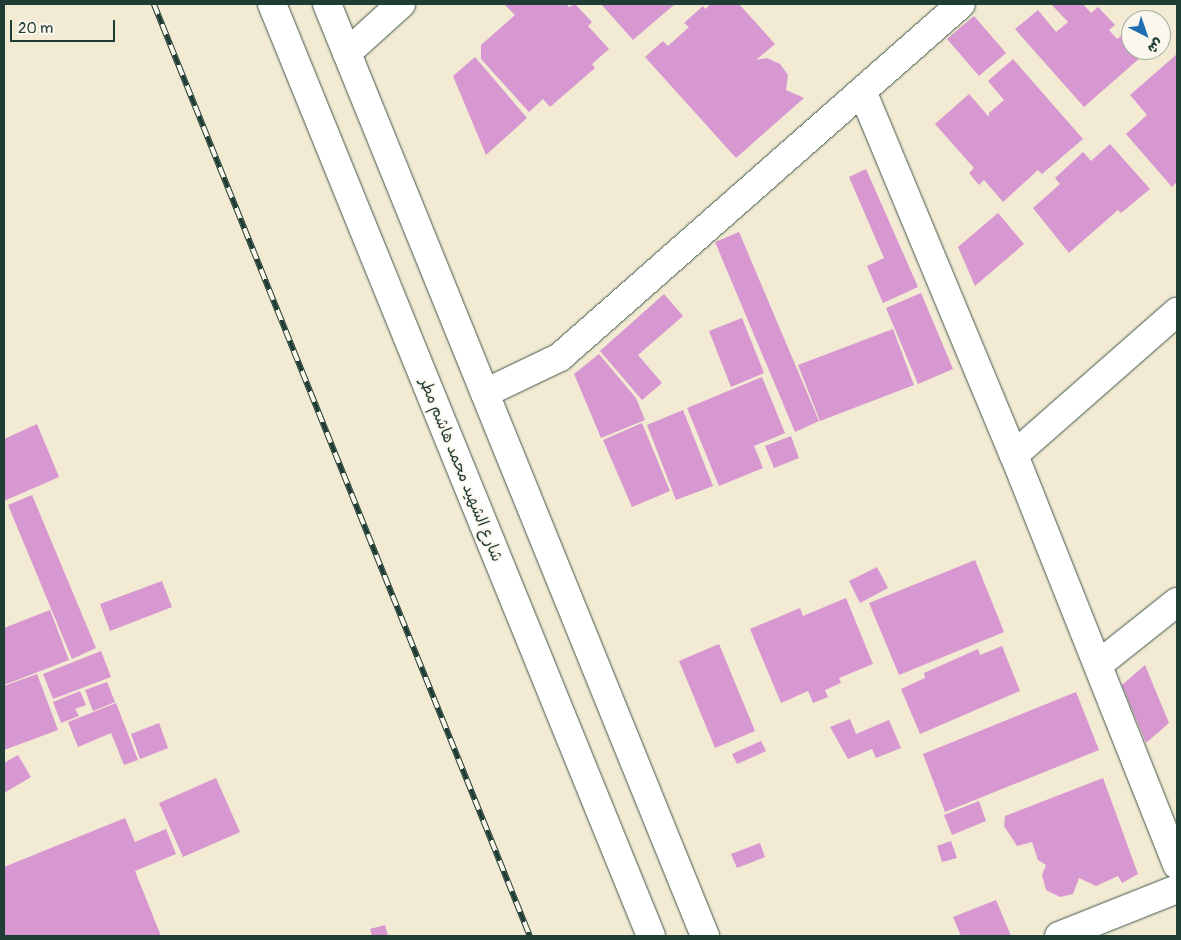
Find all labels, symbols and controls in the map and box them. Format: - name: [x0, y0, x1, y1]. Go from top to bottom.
- scale bar: [12, 10, 118, 42]
- north arrow: [1121, 10, 1171, 60]
- text: 20 m: [18, 19, 53, 38]
- text: ش: [1144, 34, 1167, 57]
- street label: شارع الشهيد محمد هاشم مطر: [415, 375, 507, 565]

